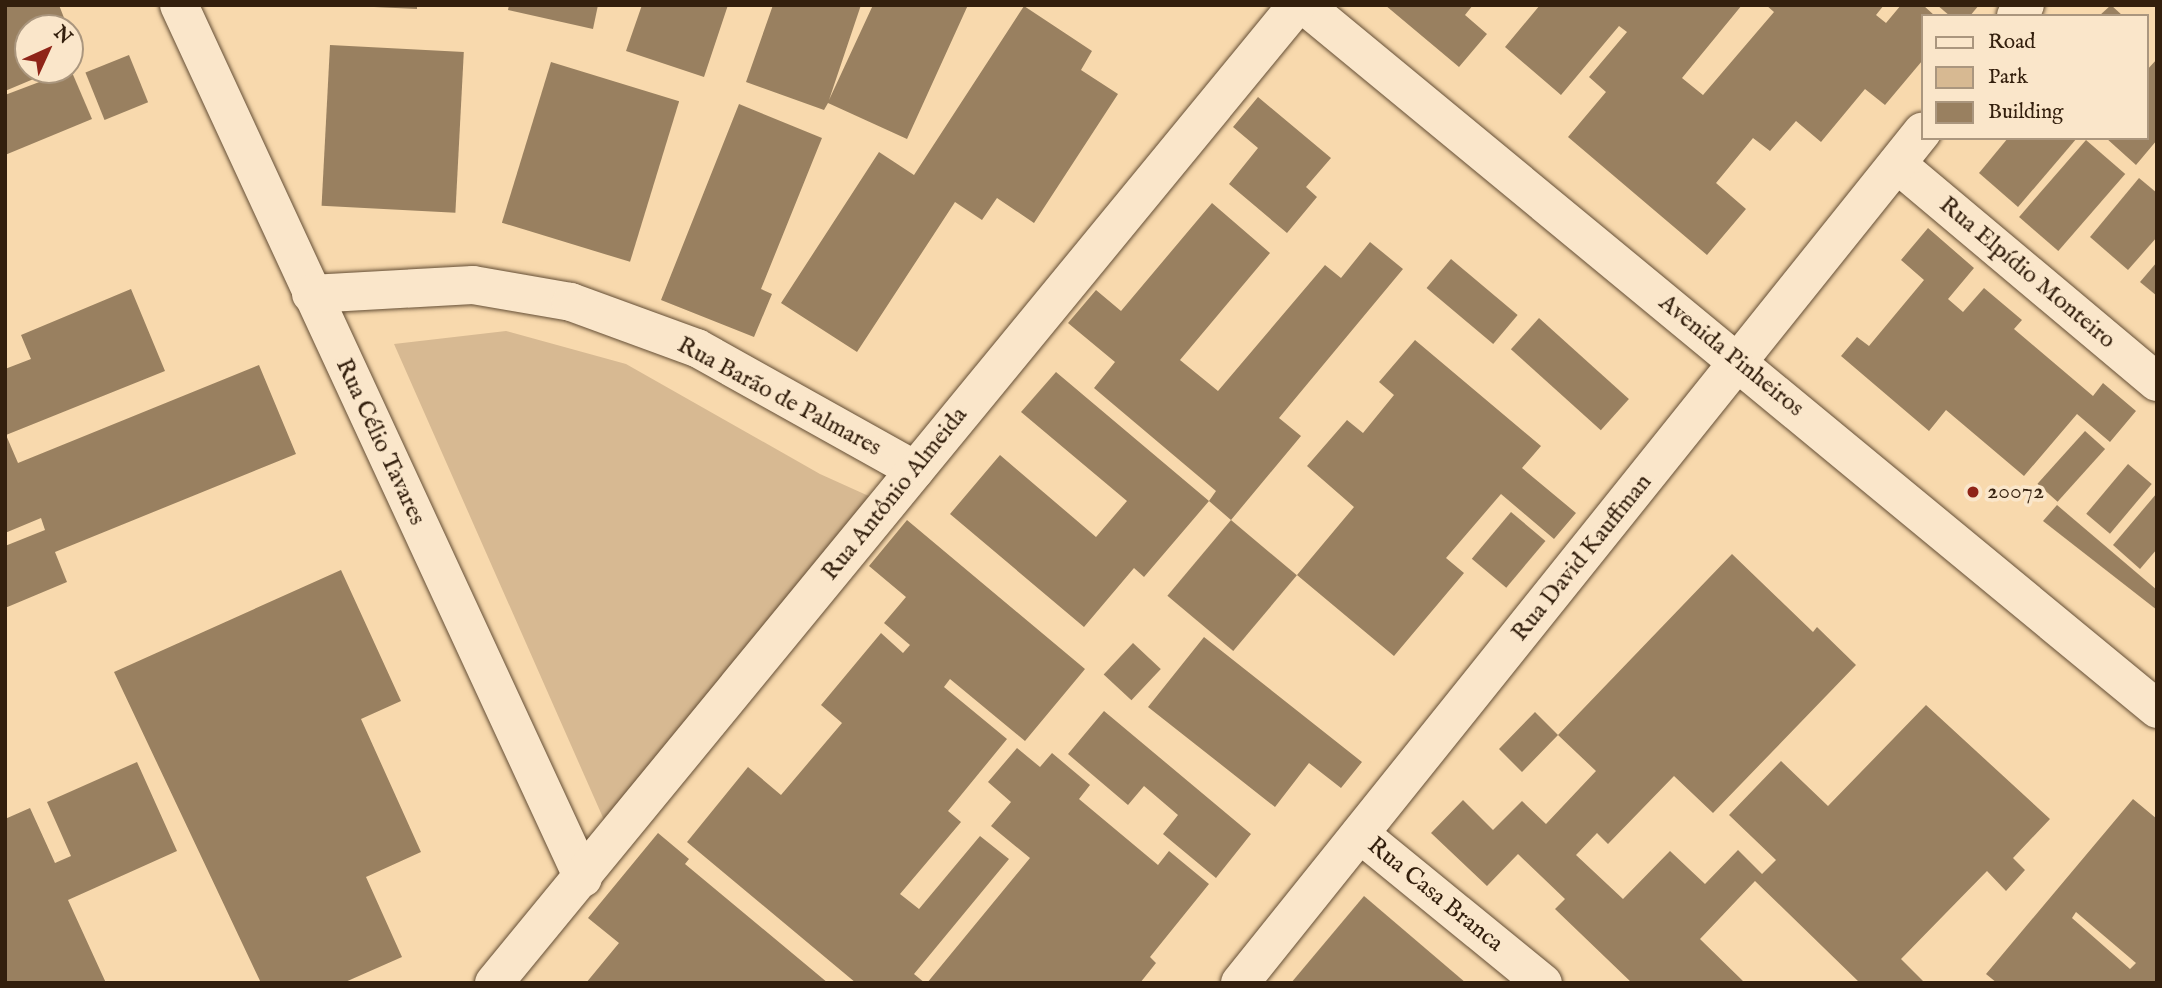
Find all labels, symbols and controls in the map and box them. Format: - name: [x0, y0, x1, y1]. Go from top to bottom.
- north arrow: [14, 14, 84, 84]
- legend: [1920, 14, 2148, 140]
- text: N: [48, 21, 77, 50]
- text: Road: [1988, 29, 2035, 56]
- text: Park: [1988, 64, 2028, 91]
- text: Building: [1988, 99, 2063, 126]
- street label: Rua Elpídio Monteiro: [1933, 191, 2121, 355]
- street label: Avenida Pinheiros: [1653, 289, 1809, 423]
- street label: Rua Barão de Palmares: [672, 331, 886, 463]
- street label: Rua Célio Tavares: [329, 354, 431, 530]
- street label: Rua Antônio Almeida: [816, 401, 974, 587]
- street label: Rua David Kauffman: [1506, 469, 1658, 647]
- place label: 20072: [1987, 478, 2044, 506]
- marker: 20072: [1965, 484, 1981, 500]
- street label: Rua Casa Branca: [1361, 831, 1509, 959]

